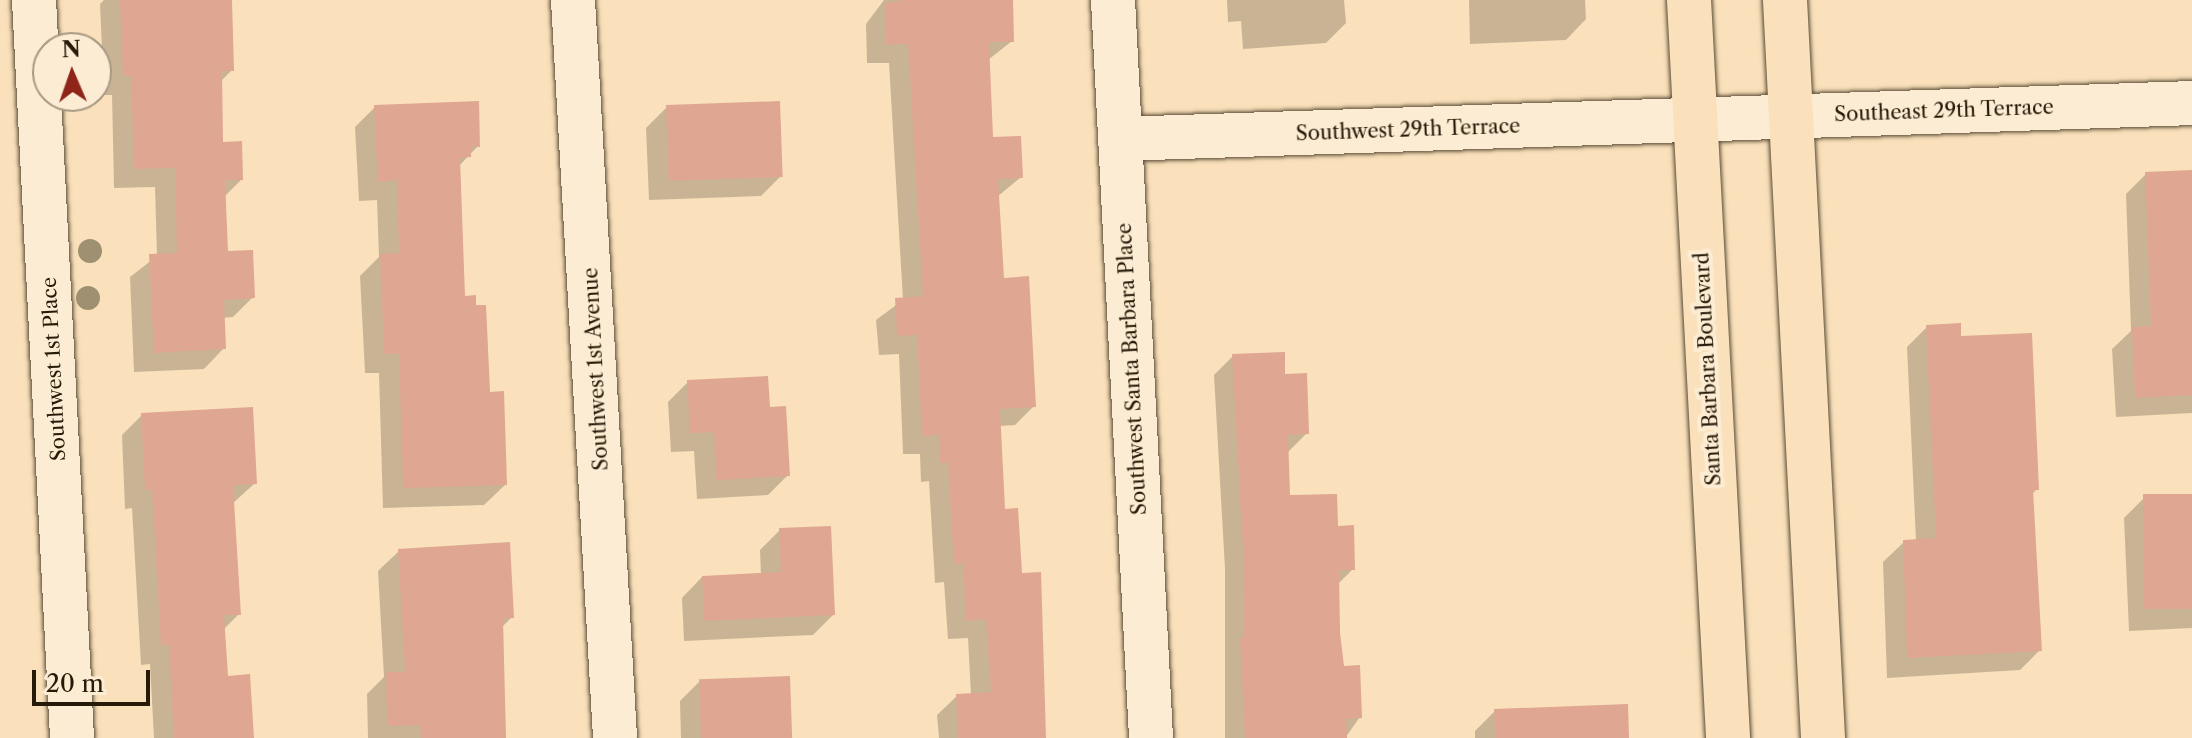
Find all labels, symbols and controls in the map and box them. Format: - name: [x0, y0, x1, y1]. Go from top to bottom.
- north arrow: [32, 32, 112, 112]
- text: N: [61, 36, 81, 63]
- street label: Southeast 29th Terrace: [1834, 95, 2054, 127]
- street label: Southwest 29th Terrace: [1295, 114, 1521, 146]
- street label: Southwest Santa Barbara Place: [1112, 222, 1152, 516]
- street label: Santa Barbara Boulevard: [1690, 251, 1726, 487]
- street label: Southwest 1st Avenue: [579, 266, 613, 472]
- street label: Southwest 1st Place: [37, 276, 71, 462]
- scale bar: [36, 654, 154, 704]
- text: 20 m: [46, 669, 104, 698]

